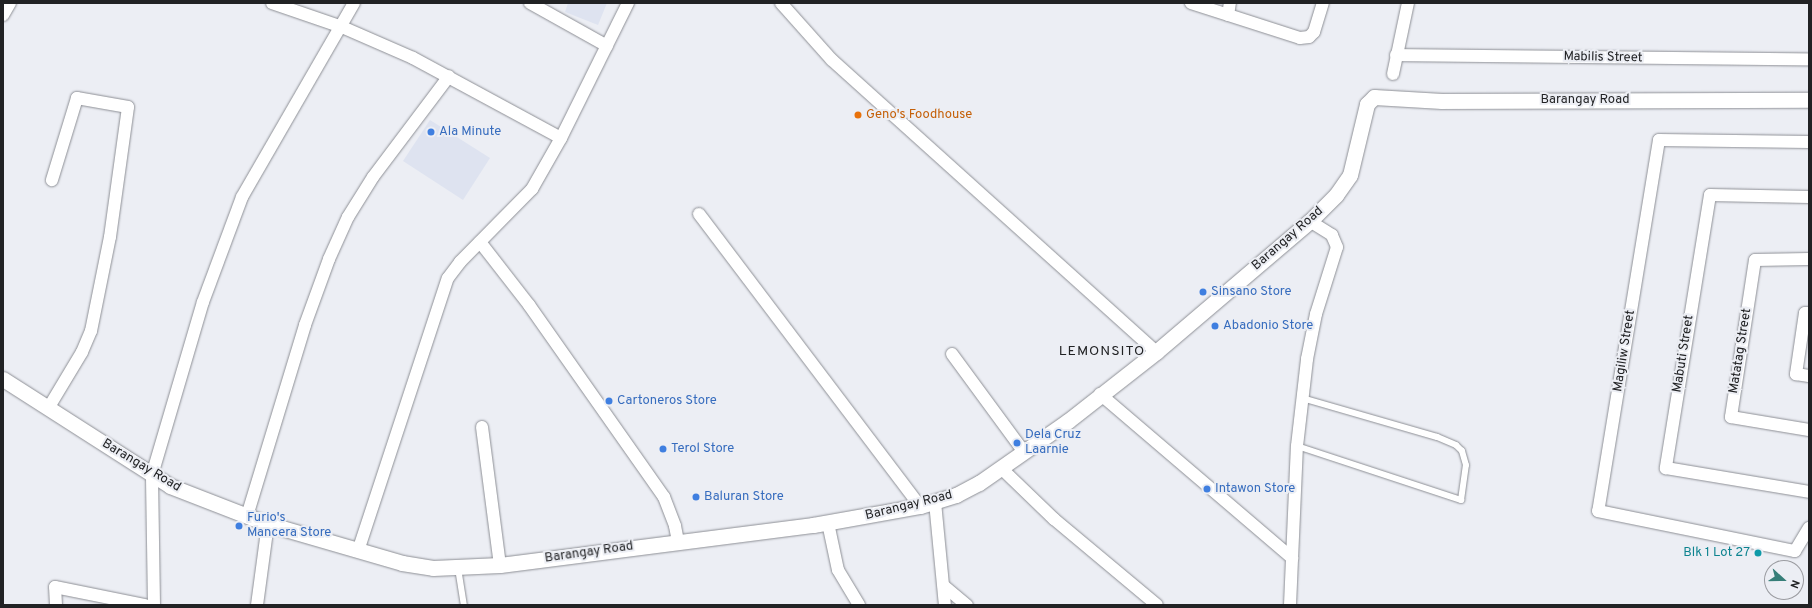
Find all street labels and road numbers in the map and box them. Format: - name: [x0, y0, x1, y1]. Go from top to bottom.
- street label: Mabilis Street: [1563, 50, 1643, 66]
- street label: Barangay Road: [1540, 92, 1630, 108]
- street label: Barangay Road: [1249, 204, 1327, 274]
- street label: Matatag Street: [1727, 307, 1755, 395]
- street label: Magiliw Street: [1611, 309, 1639, 393]
- street label: Mabuti Street: [1670, 314, 1698, 394]
- street label: Barangay Road: [99, 436, 183, 496]
- street label: Barangay Road: [864, 488, 954, 524]
- street label: Barangay Road: [544, 539, 634, 567]

